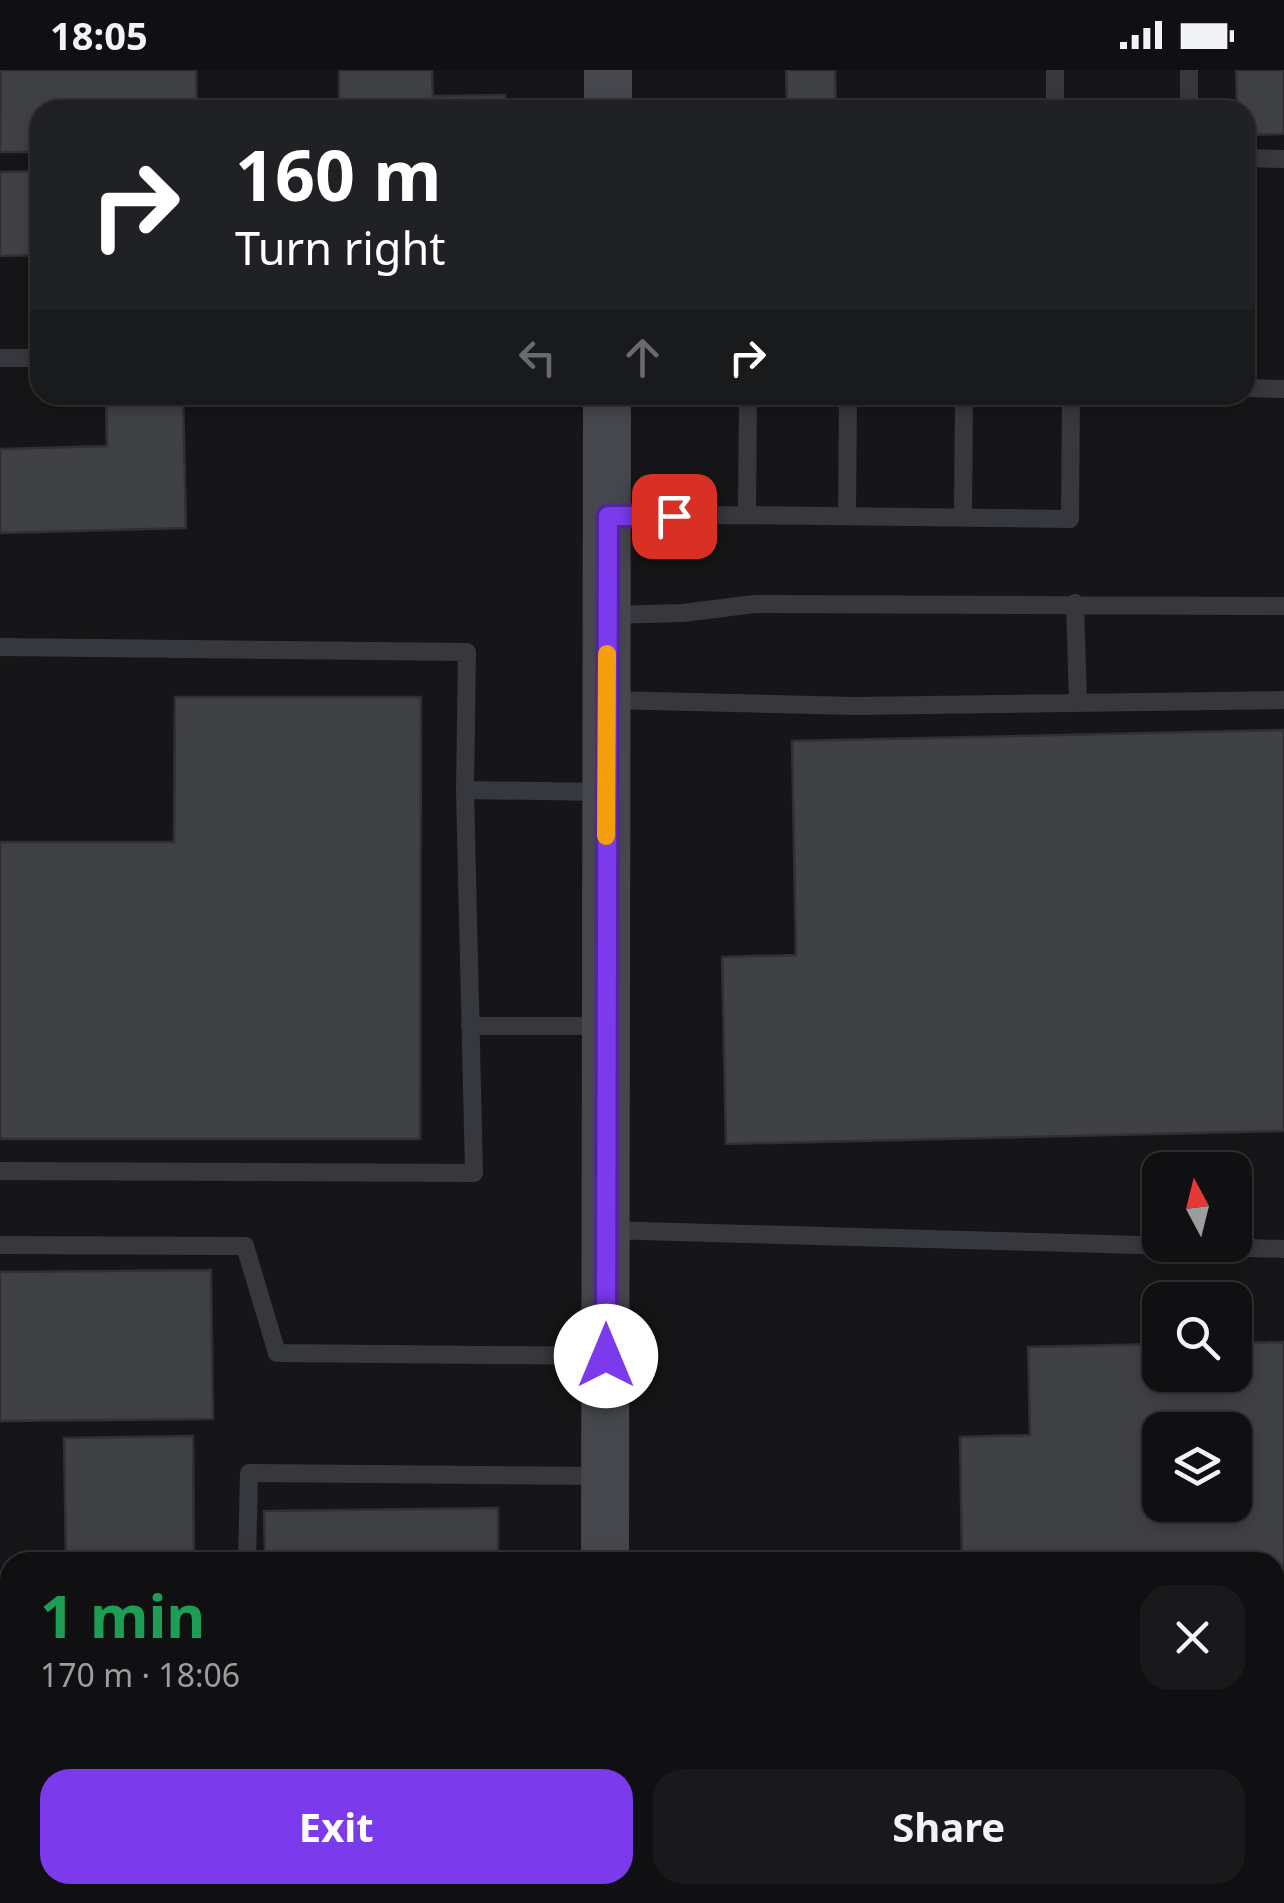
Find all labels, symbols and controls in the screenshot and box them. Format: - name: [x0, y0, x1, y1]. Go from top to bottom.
- text: 18:05: [50, 9, 148, 61]
- text: 160 m: [235, 126, 442, 222]
- icon: right: [70, 140, 200, 270]
- text: Turn right: [235, 217, 446, 278]
- icon: left: [510, 330, 565, 385]
- icon: ahead: [615, 330, 670, 385]
- icon: right: [720, 330, 775, 385]
- pin: [632, 474, 717, 559]
- icon: arrive: [647, 489, 702, 544]
- north arrow: [1142, 1152, 1252, 1262]
- map controls: [1142, 1152, 1252, 1522]
- button: search: [1142, 1282, 1252, 1392]
- position arrow: [554, 1304, 658, 1408]
- button: layers: [1142, 1412, 1252, 1522]
- text: 1 min: [40, 1574, 205, 1656]
- button: close: [1140, 1585, 1245, 1690]
- text: 170 m · 18:06: [40, 1653, 240, 1696]
- button: Exit: [40, 1769, 633, 1884]
- button: Share: [653, 1769, 1245, 1884]

